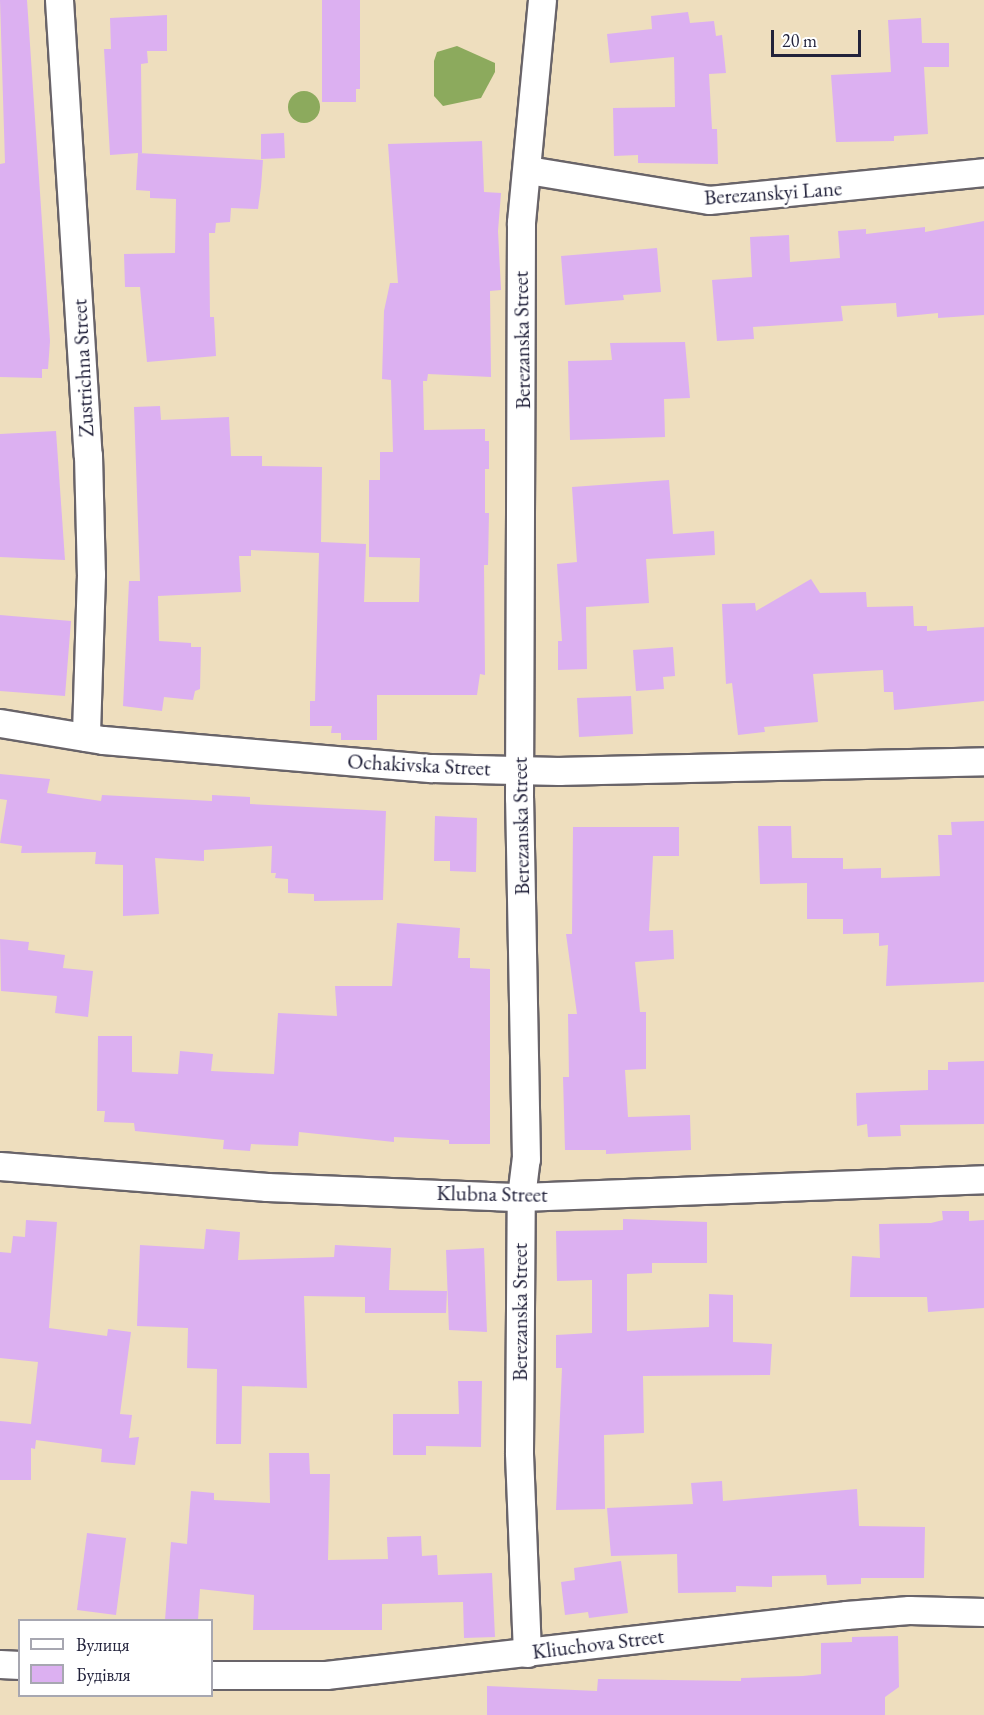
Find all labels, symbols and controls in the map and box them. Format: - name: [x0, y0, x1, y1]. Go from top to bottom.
- scale bar: [774, 18, 864, 56]
- text: 20 m: [782, 29, 817, 52]
- street label: Berezanskyi Lane: [703, 176, 843, 210]
- street label: Berezanska Street: [508, 271, 536, 409]
- street label: Zustrichna Street: [67, 298, 99, 438]
- street label: Ochakivska Street: [347, 749, 491, 781]
- street label: Berezanska Street: [507, 757, 535, 895]
- street label: Klubna Street: [436, 1180, 548, 1208]
- street label: Berezanska Street: [507, 1243, 533, 1381]
- legend: [18, 1619, 213, 1697]
- street label: Kliuchova Street: [531, 1623, 665, 1665]
- text: Вулиця: [76, 1633, 129, 1656]
- text: Будівля: [76, 1663, 131, 1686]

